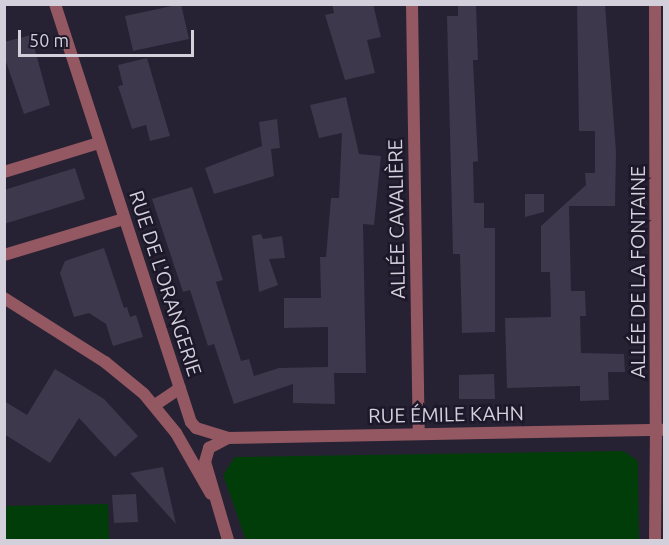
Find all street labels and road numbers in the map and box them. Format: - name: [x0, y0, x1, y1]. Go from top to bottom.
- street label: ALLÉE CAVALIÈRE: [383, 139, 409, 299]
- street label: ALLÉE DE LA FONTAINE: [625, 166, 649, 378]
- street label: RUE DE L'ORANGERIE: [125, 187, 207, 379]
- street label: RUE ÉMILE KAHN: [368, 401, 524, 427]

